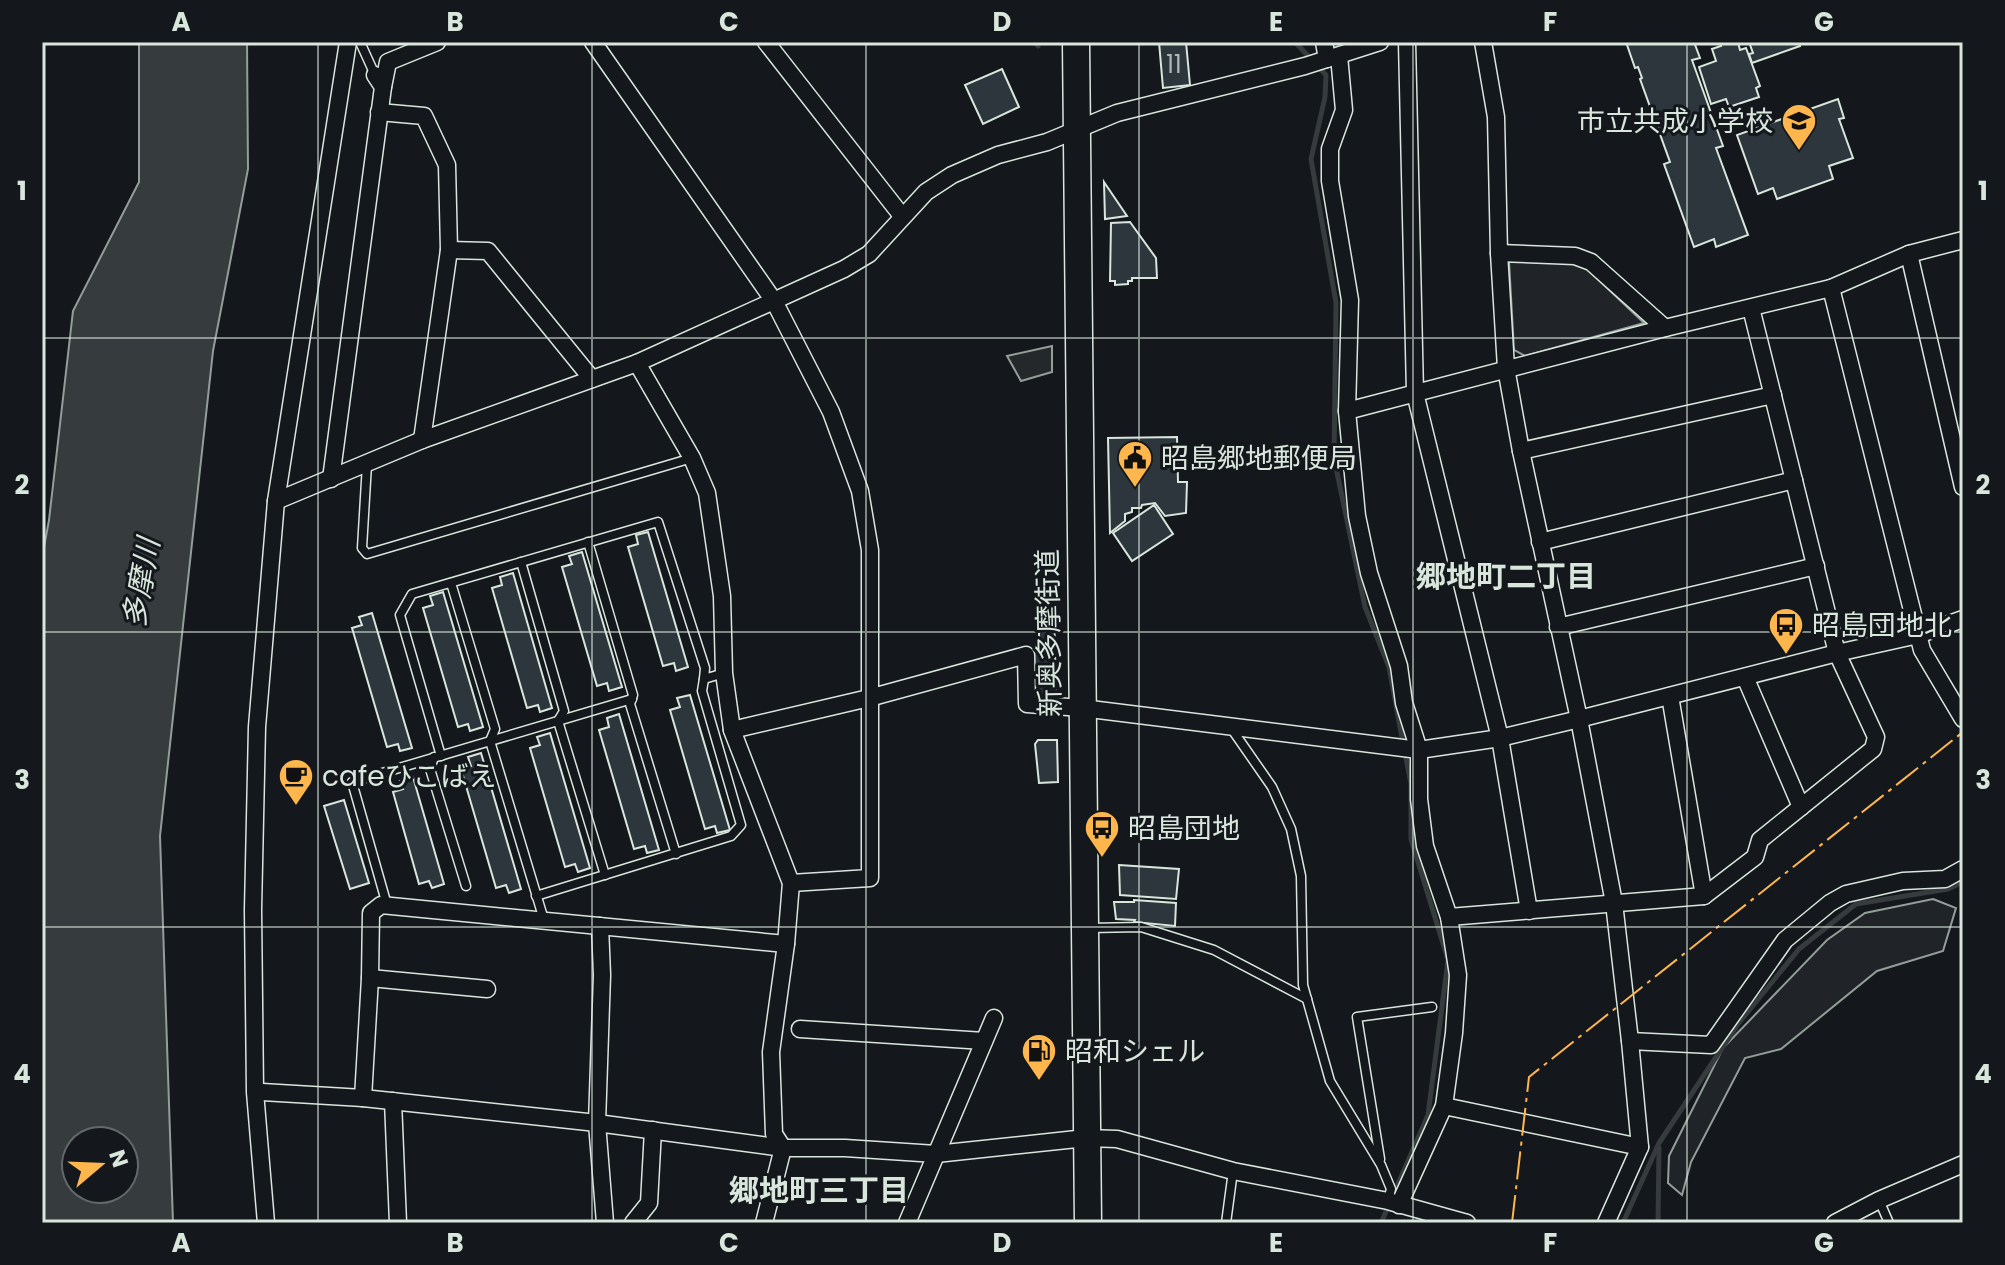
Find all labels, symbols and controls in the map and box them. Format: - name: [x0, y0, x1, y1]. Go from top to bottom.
- text: A: [171, 4, 191, 40]
- text: B: [446, 4, 464, 40]
- text: C: [719, 4, 739, 40]
- text: D: [993, 4, 1012, 40]
- text: E: [1269, 4, 1283, 40]
- text: F: [1543, 4, 1557, 40]
- text: G: [1814, 4, 1834, 40]
- house number: 11: [1166, 48, 1182, 81]
- place label: 市立共成小学校: [1577, 102, 1773, 141]
- school or university icon: 市立共成小学校: [1780, 102, 1818, 152]
- text: 1: [17, 173, 27, 209]
- text: 1: [1978, 173, 1988, 209]
- public building icon: 昭島郷地郵便局: [1116, 439, 1154, 489]
- place label: 昭島郷地郵便局: [1161, 439, 1357, 478]
- text: 2: [15, 467, 30, 503]
- text: 2: [1976, 467, 1991, 503]
- water label: 多摩川: [112, 532, 171, 631]
- street label: 新奥多摩街道: [1028, 549, 1070, 717]
- district label: 郷地町二丁目: [1416, 555, 1596, 598]
- bus stop icon: 昭島団地北: [1767, 606, 1805, 656]
- place label: 昭島団地北: [1812, 606, 1952, 645]
- cafe icon: cafeひこばえ: [277, 757, 315, 807]
- place label: cafeひこばえ: [322, 757, 497, 796]
- text: 3: [14, 762, 30, 798]
- text: 3: [1975, 762, 1991, 798]
- bus stop icon: 昭島団地: [1083, 809, 1121, 859]
- place label: 昭島団地: [1128, 809, 1240, 848]
- fuel station icon: 昭和シェル: [1020, 1032, 1058, 1082]
- place label: 昭和シェル: [1065, 1032, 1205, 1071]
- text: 4: [13, 1056, 31, 1092]
- text: 4: [1974, 1056, 1992, 1092]
- north arrow: [60, 1125, 140, 1205]
- text: N: [101, 1146, 136, 1172]
- district label: 郷地町三丁目: [729, 1169, 909, 1212]
- text: A: [171, 1225, 191, 1261]
- text: B: [446, 1225, 464, 1261]
- text: C: [719, 1225, 739, 1261]
- text: D: [993, 1225, 1012, 1261]
- text: E: [1269, 1225, 1283, 1261]
- text: F: [1543, 1225, 1557, 1261]
- text: G: [1814, 1225, 1834, 1261]

